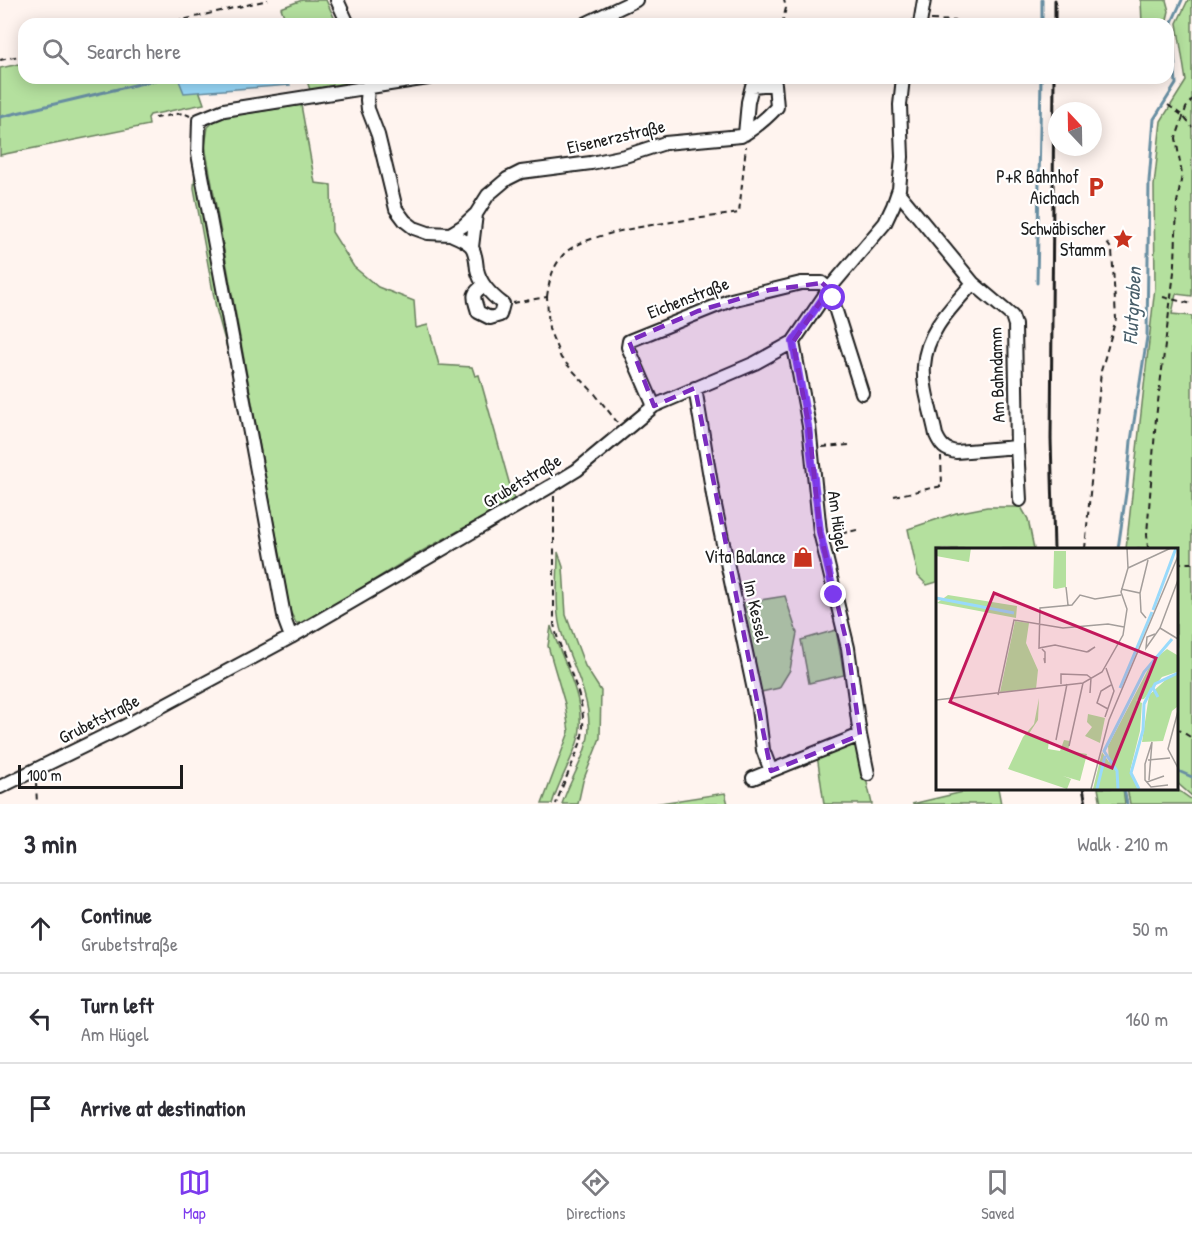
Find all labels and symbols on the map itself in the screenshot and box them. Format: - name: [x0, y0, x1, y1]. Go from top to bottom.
- north arrow: [1048, 102, 1102, 156]
- street label: Eisenerzstraße: [564, 113, 667, 160]
- place label: P+R Bahnhof Aichach: [996, 164, 1080, 210]
- parking icon: P+R Bahnhof Aichach: [1084, 175, 1108, 199]
- place label: Schwäbischer Stamm: [1021, 216, 1106, 262]
- place icon: Schwäbischer Stamm: [1111, 227, 1135, 251]
- water label: Flutgraben: [1116, 265, 1148, 345]
- street label: Eichenstraße: [643, 271, 732, 325]
- route start: [819, 284, 845, 310]
- street label: Am Bahndamm: [982, 327, 1011, 423]
- street label: Grubetstraße: [478, 447, 566, 514]
- street label: Am Hügel: [822, 489, 855, 553]
- place label: Vita Balance: [704, 544, 786, 569]
- shop icon: Vita Balance: [791, 545, 815, 569]
- inset map: [936, 548, 1177, 789]
- street label: Im Kessel: [738, 577, 775, 645]
- route end: [820, 581, 846, 607]
- street label: Grubetstraße: [54, 688, 143, 750]
- scale bar: [18, 762, 183, 790]

